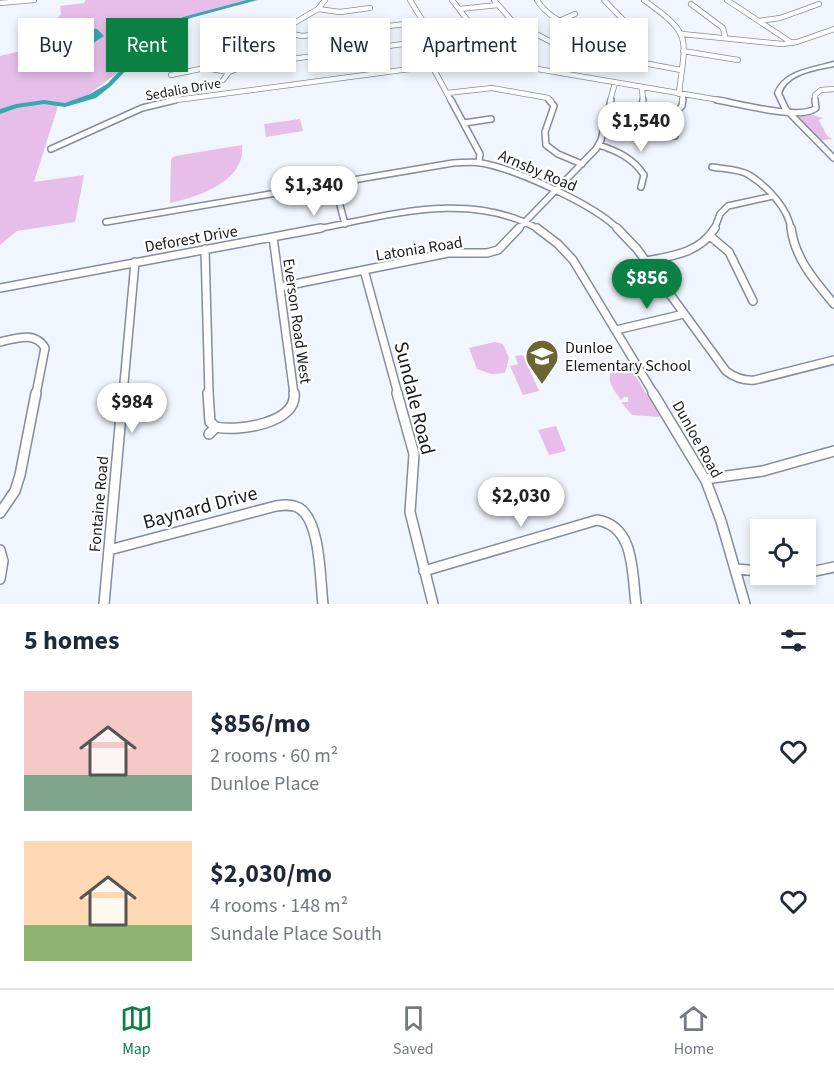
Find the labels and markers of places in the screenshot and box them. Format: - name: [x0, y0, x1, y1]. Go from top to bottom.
- pin: $1,540: [592, 102, 690, 153]
- pin: $1,340: [265, 166, 363, 217]
- pin: $856: [611, 259, 683, 310]
- place label: Dunloe Elementary School: [565, 337, 691, 377]
- school or university icon: Dunloe Elementary School: [524, 338, 560, 385]
- pin: $984: [96, 383, 168, 434]
- pin: $2,030: [472, 477, 570, 528]

